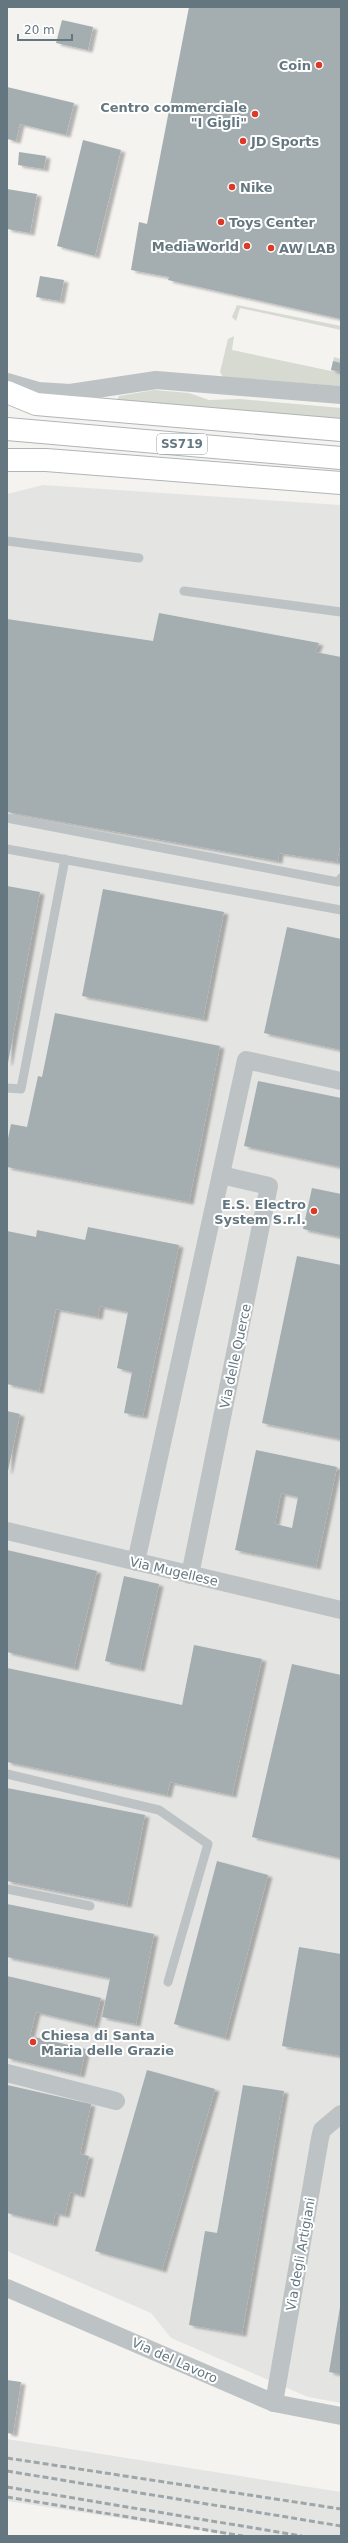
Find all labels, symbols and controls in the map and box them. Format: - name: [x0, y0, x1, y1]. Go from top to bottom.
- scale bar: [18, 16, 72, 42]
- text: 20 m: [24, 23, 55, 37]
- place label: Coin: [279, 58, 311, 73]
- marker: Coin: [314, 60, 324, 70]
- place label: Centro commerciale "I Gigli": [100, 100, 247, 130]
- marker: Centro commerciale "I Gigli": [250, 109, 260, 119]
- place label: JD Sports: [250, 134, 319, 149]
- marker: JD Sports: [238, 136, 248, 146]
- place label: Nike: [240, 180, 273, 195]
- marker: Nike: [227, 182, 237, 192]
- place label: Toys Center: [229, 215, 315, 230]
- marker: Toys Center: [216, 217, 226, 227]
- place label: MediaWorld: [152, 239, 239, 254]
- marker: MediaWorld: [242, 241, 252, 251]
- place label: AW LAB: [279, 241, 336, 256]
- marker: AW LAB: [266, 243, 276, 253]
- road number: SS719: [157, 434, 207, 454]
- place label: E.S. Electro System S.r.l.: [214, 1197, 306, 1227]
- marker: E.S. Electro System S.r.l.: [309, 1206, 319, 1216]
- street label: Via delle Querce: [217, 1302, 254, 1410]
- street label: Via Mugellese: [128, 1554, 219, 1589]
- place label: Chiesa di Santa Maria delle Grazie: [41, 2028, 174, 2058]
- marker: Chiesa di Santa Maria delle Grazie: [28, 2037, 38, 2047]
- street label: Via degli Artigiani: [283, 2196, 318, 2312]
- street label: Via del Lavoro: [130, 2335, 220, 2386]

